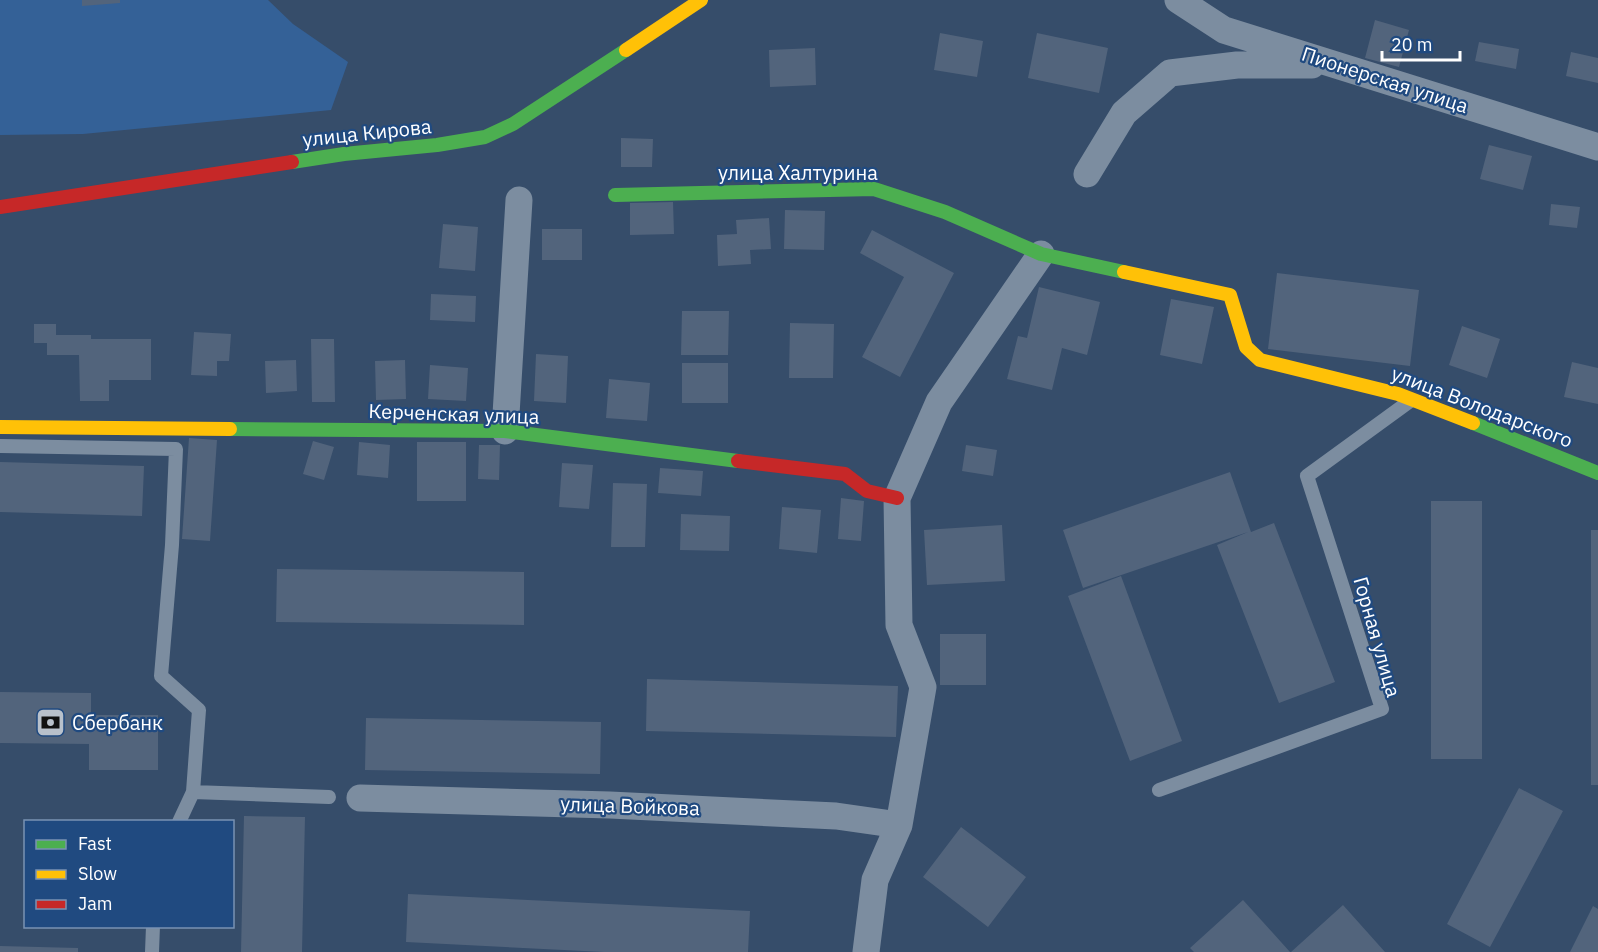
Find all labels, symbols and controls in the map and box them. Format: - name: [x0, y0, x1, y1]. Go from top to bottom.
- scale bar: [1382, 24, 1460, 62]
- text: 20 m: [1391, 33, 1433, 56]
- street label: Пионерская улица: [1298, 40, 1472, 119]
- street label: улица Кирова: [301, 112, 433, 153]
- street label: улица Халтурина: [718, 159, 878, 186]
- street label: улица Володарского: [1388, 359, 1577, 454]
- street label: Керченская улица: [368, 397, 540, 430]
- street label: Горная улица: [1347, 574, 1408, 701]
- bank icon: Сбербанк: [35, 707, 67, 739]
- place label: Сбербанк: [72, 709, 163, 736]
- street label: улица Войкова: [560, 790, 701, 821]
- legend: [24, 820, 234, 928]
- text: Fast: [78, 832, 112, 855]
- text: Slow: [78, 862, 117, 885]
- text: Jam: [78, 892, 113, 915]

